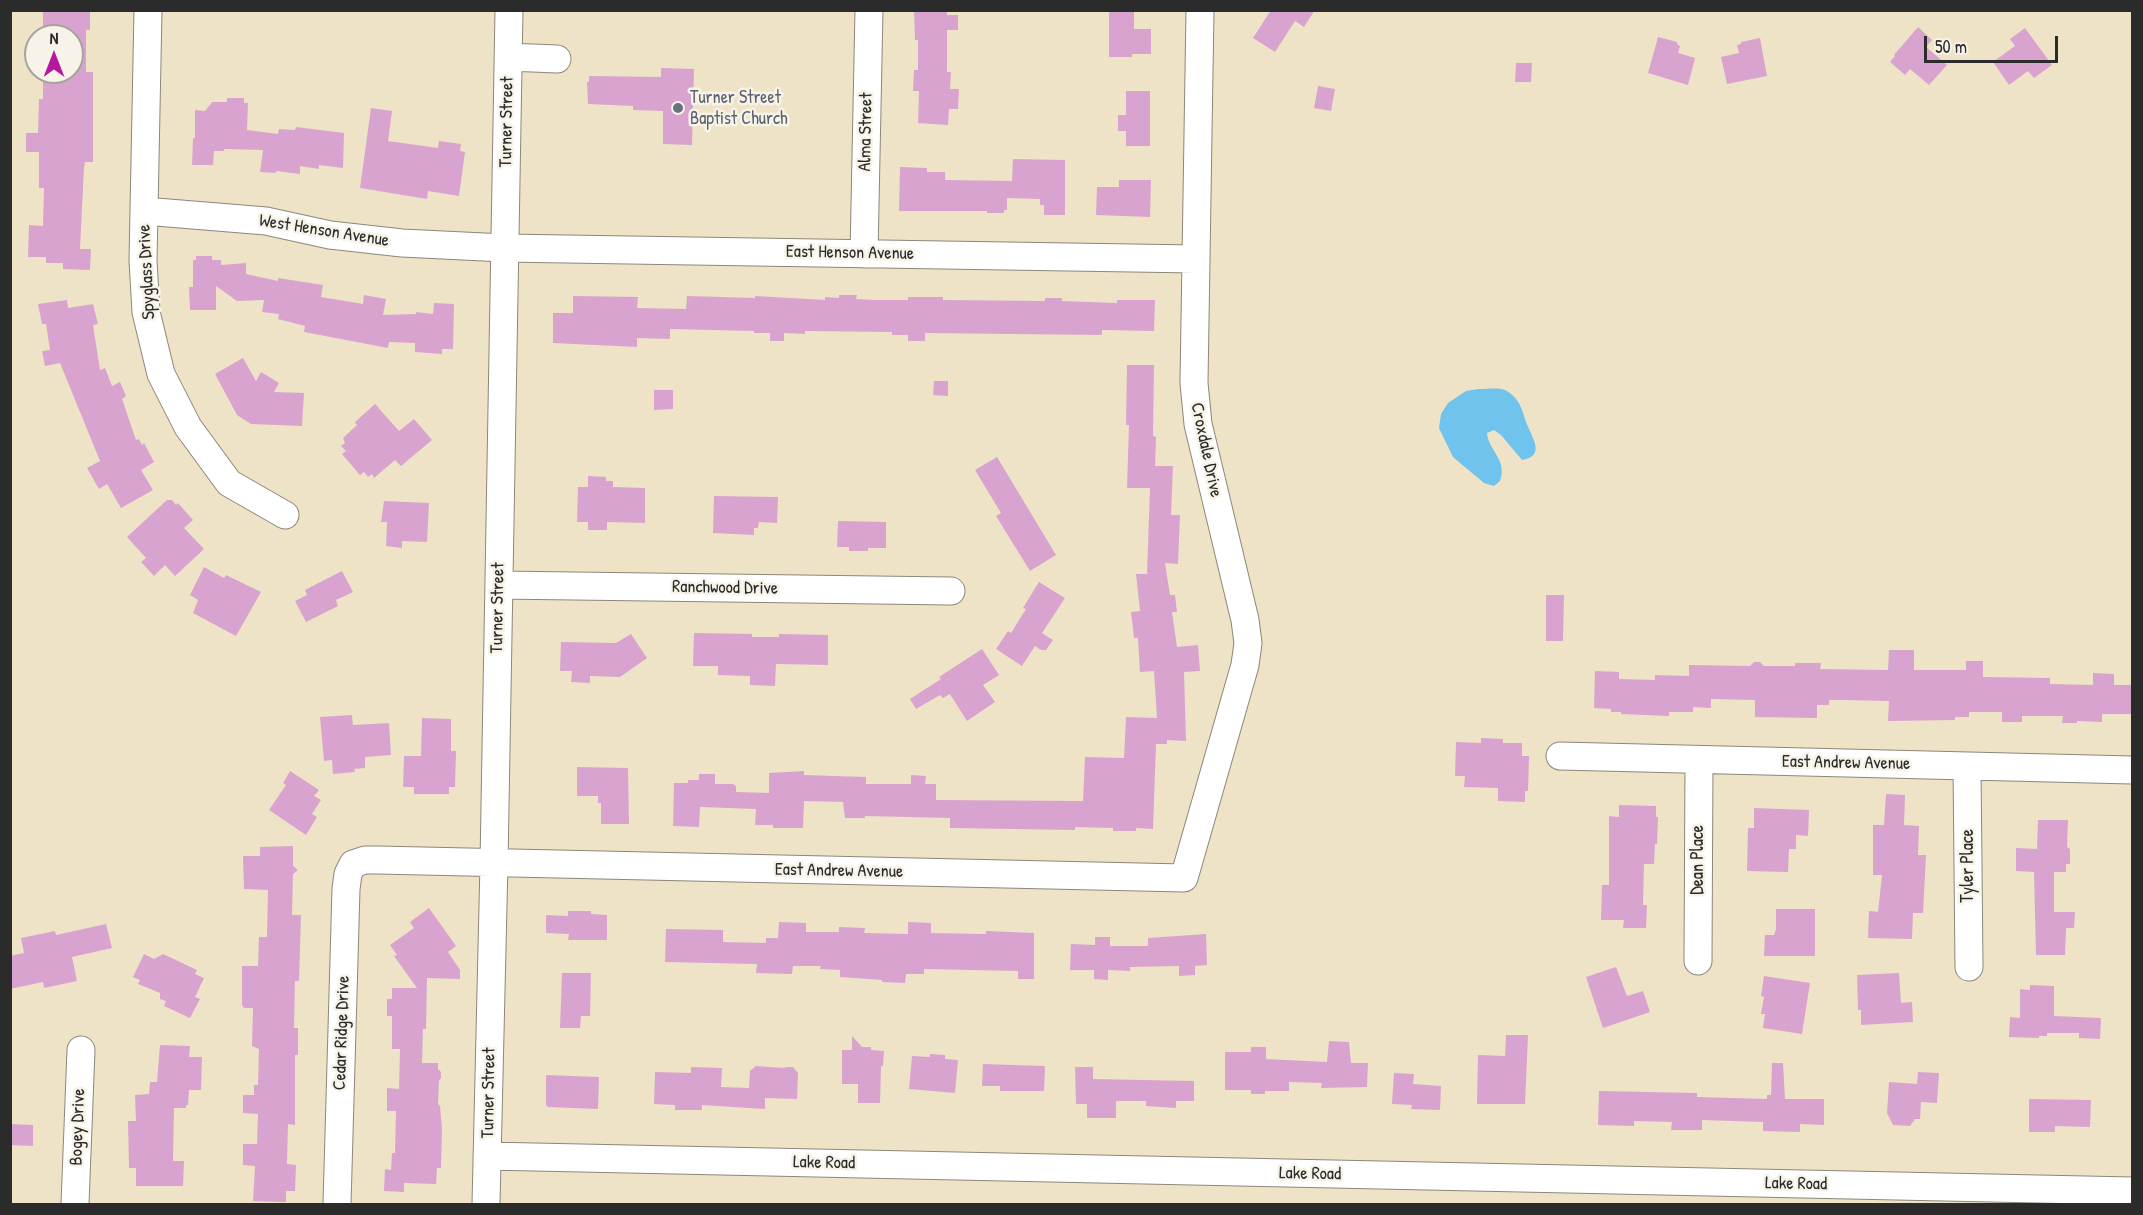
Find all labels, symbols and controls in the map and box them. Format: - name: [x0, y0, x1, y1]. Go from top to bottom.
- north arrow: [24, 24, 84, 84]
- scale bar: [1927, 24, 2060, 62]
- text: N: [50, 27, 58, 49]
- text: 50 m: [1935, 34, 1967, 59]
- street label: Turner Street: [495, 76, 519, 168]
- place label: Turner Street Baptist Church: [690, 87, 787, 130]
- street label: Alma Street: [855, 92, 877, 172]
- marker: Turner Street Baptist Church: [671, 101, 685, 115]
- street label: West Henson Avenue: [257, 210, 391, 252]
- street label: Spyglass Drive: [134, 224, 160, 320]
- street label: East Henson Avenue: [786, 241, 914, 265]
- street label: Croxdale Drive: [1185, 401, 1227, 499]
- street label: Turner Street: [486, 562, 510, 654]
- street label: Ranchwood Drive: [672, 576, 778, 600]
- street label: East Andrew Avenue: [1782, 751, 1910, 775]
- street label: Dean Place: [1687, 825, 1709, 895]
- street label: Tyler Place: [1957, 829, 1979, 903]
- street label: East Andrew Avenue: [775, 859, 903, 883]
- street label: Cedar Ridge Drive: [329, 975, 355, 1091]
- street label: Turner Street: [477, 1047, 501, 1139]
- street label: Bogey Drive: [66, 1088, 90, 1166]
- street label: Lake Road: [793, 1152, 855, 1174]
- street label: Lake Road: [1279, 1163, 1341, 1185]
- street label: Lake Road: [1765, 1173, 1827, 1195]

